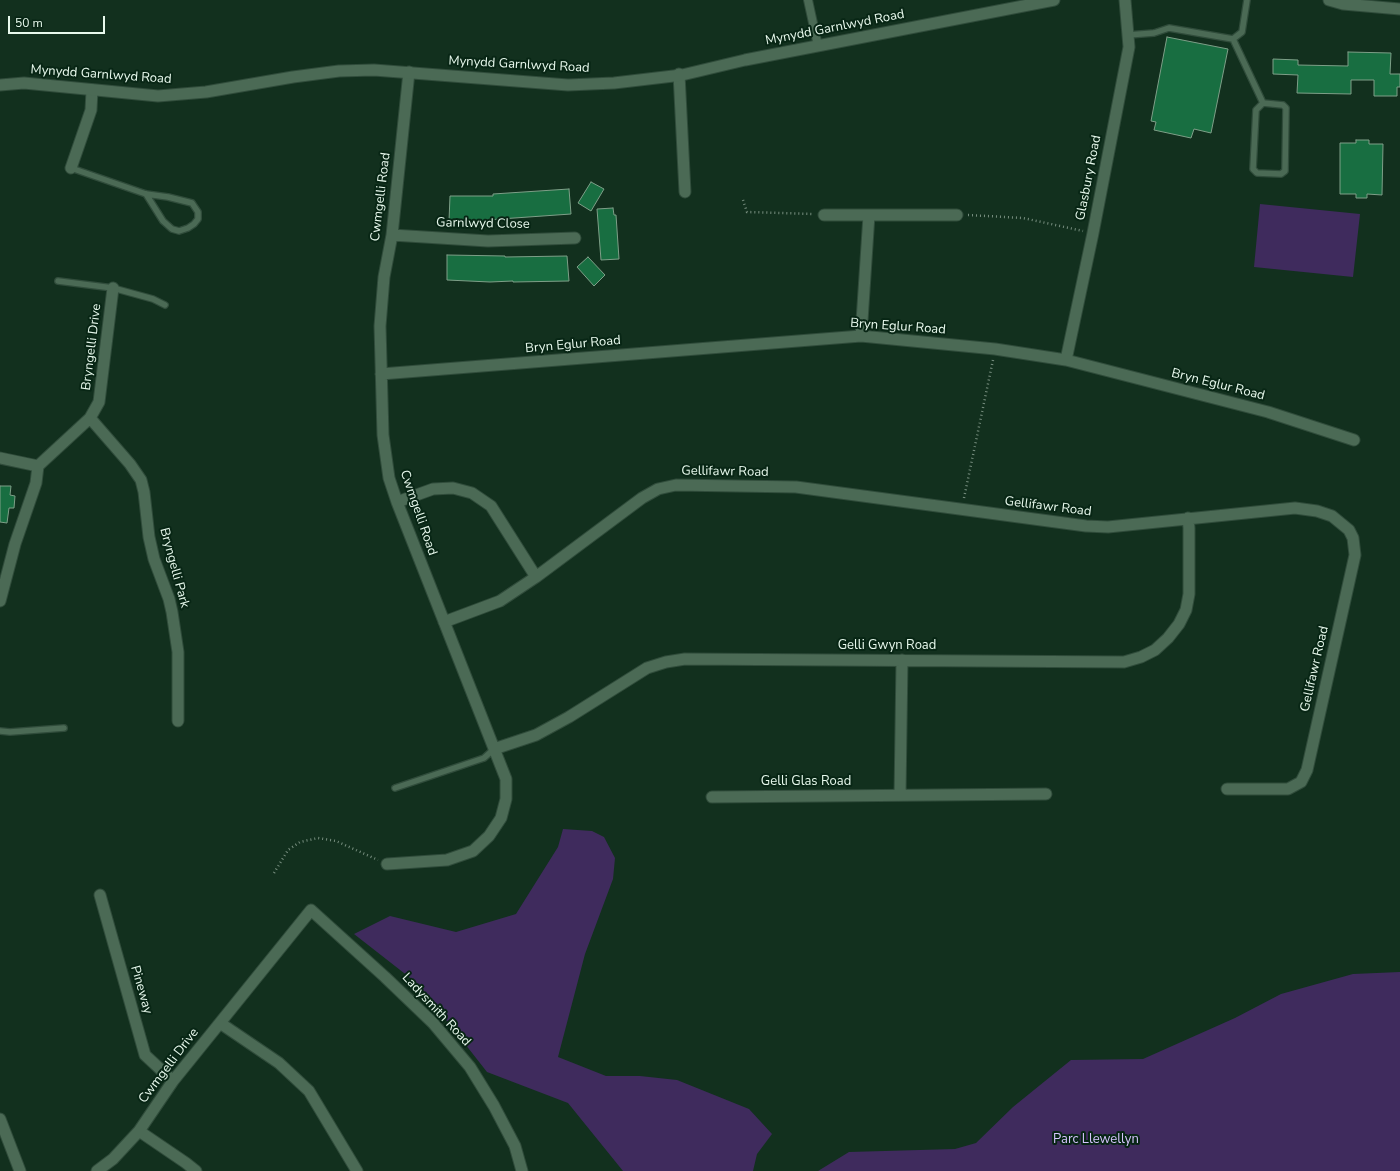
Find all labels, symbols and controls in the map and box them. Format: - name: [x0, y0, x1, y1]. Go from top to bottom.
- street label: Mynydd Garnlwyd Road: [764, 7, 906, 49]
- scale bar: [10, 8, 107, 34]
- text: 50 m: [15, 15, 43, 31]
- street label: Mynydd Garnlwyd Road: [448, 54, 590, 76]
- street label: Mynydd Garnlwyd Road: [30, 62, 172, 88]
- street label: Glasbury Road: [1073, 134, 1105, 222]
- street label: Cwmgelli Road: [368, 152, 394, 242]
- street label: Garnlwyd Close: [436, 215, 530, 233]
- street label: Bryngelli Drive: [79, 303, 105, 391]
- street label: Bryn Eglur Road: [850, 316, 946, 338]
- street label: Bryn Eglur Road: [525, 333, 621, 357]
- street label: Bryn Eglur Road: [1170, 366, 1266, 404]
- street label: Gellifawr Road: [681, 463, 769, 481]
- street label: Cwmgelli Road: [396, 468, 440, 558]
- street label: Gellifawr Road: [1004, 494, 1092, 520]
- street label: Bryngelli Park: [156, 526, 192, 610]
- street label: Gellifawr Road: [1298, 625, 1332, 713]
- street label: Gelli Gwyn Road: [838, 638, 936, 654]
- street label: Gelli Glas Road: [761, 774, 851, 790]
- street label: Pineway: [127, 964, 155, 1016]
- street label: Ladysmith Road: [398, 970, 474, 1050]
- street label: Cwmgelli Drive: [136, 1025, 202, 1107]
- park label: Parc Llewellyn: [1053, 1132, 1139, 1148]

